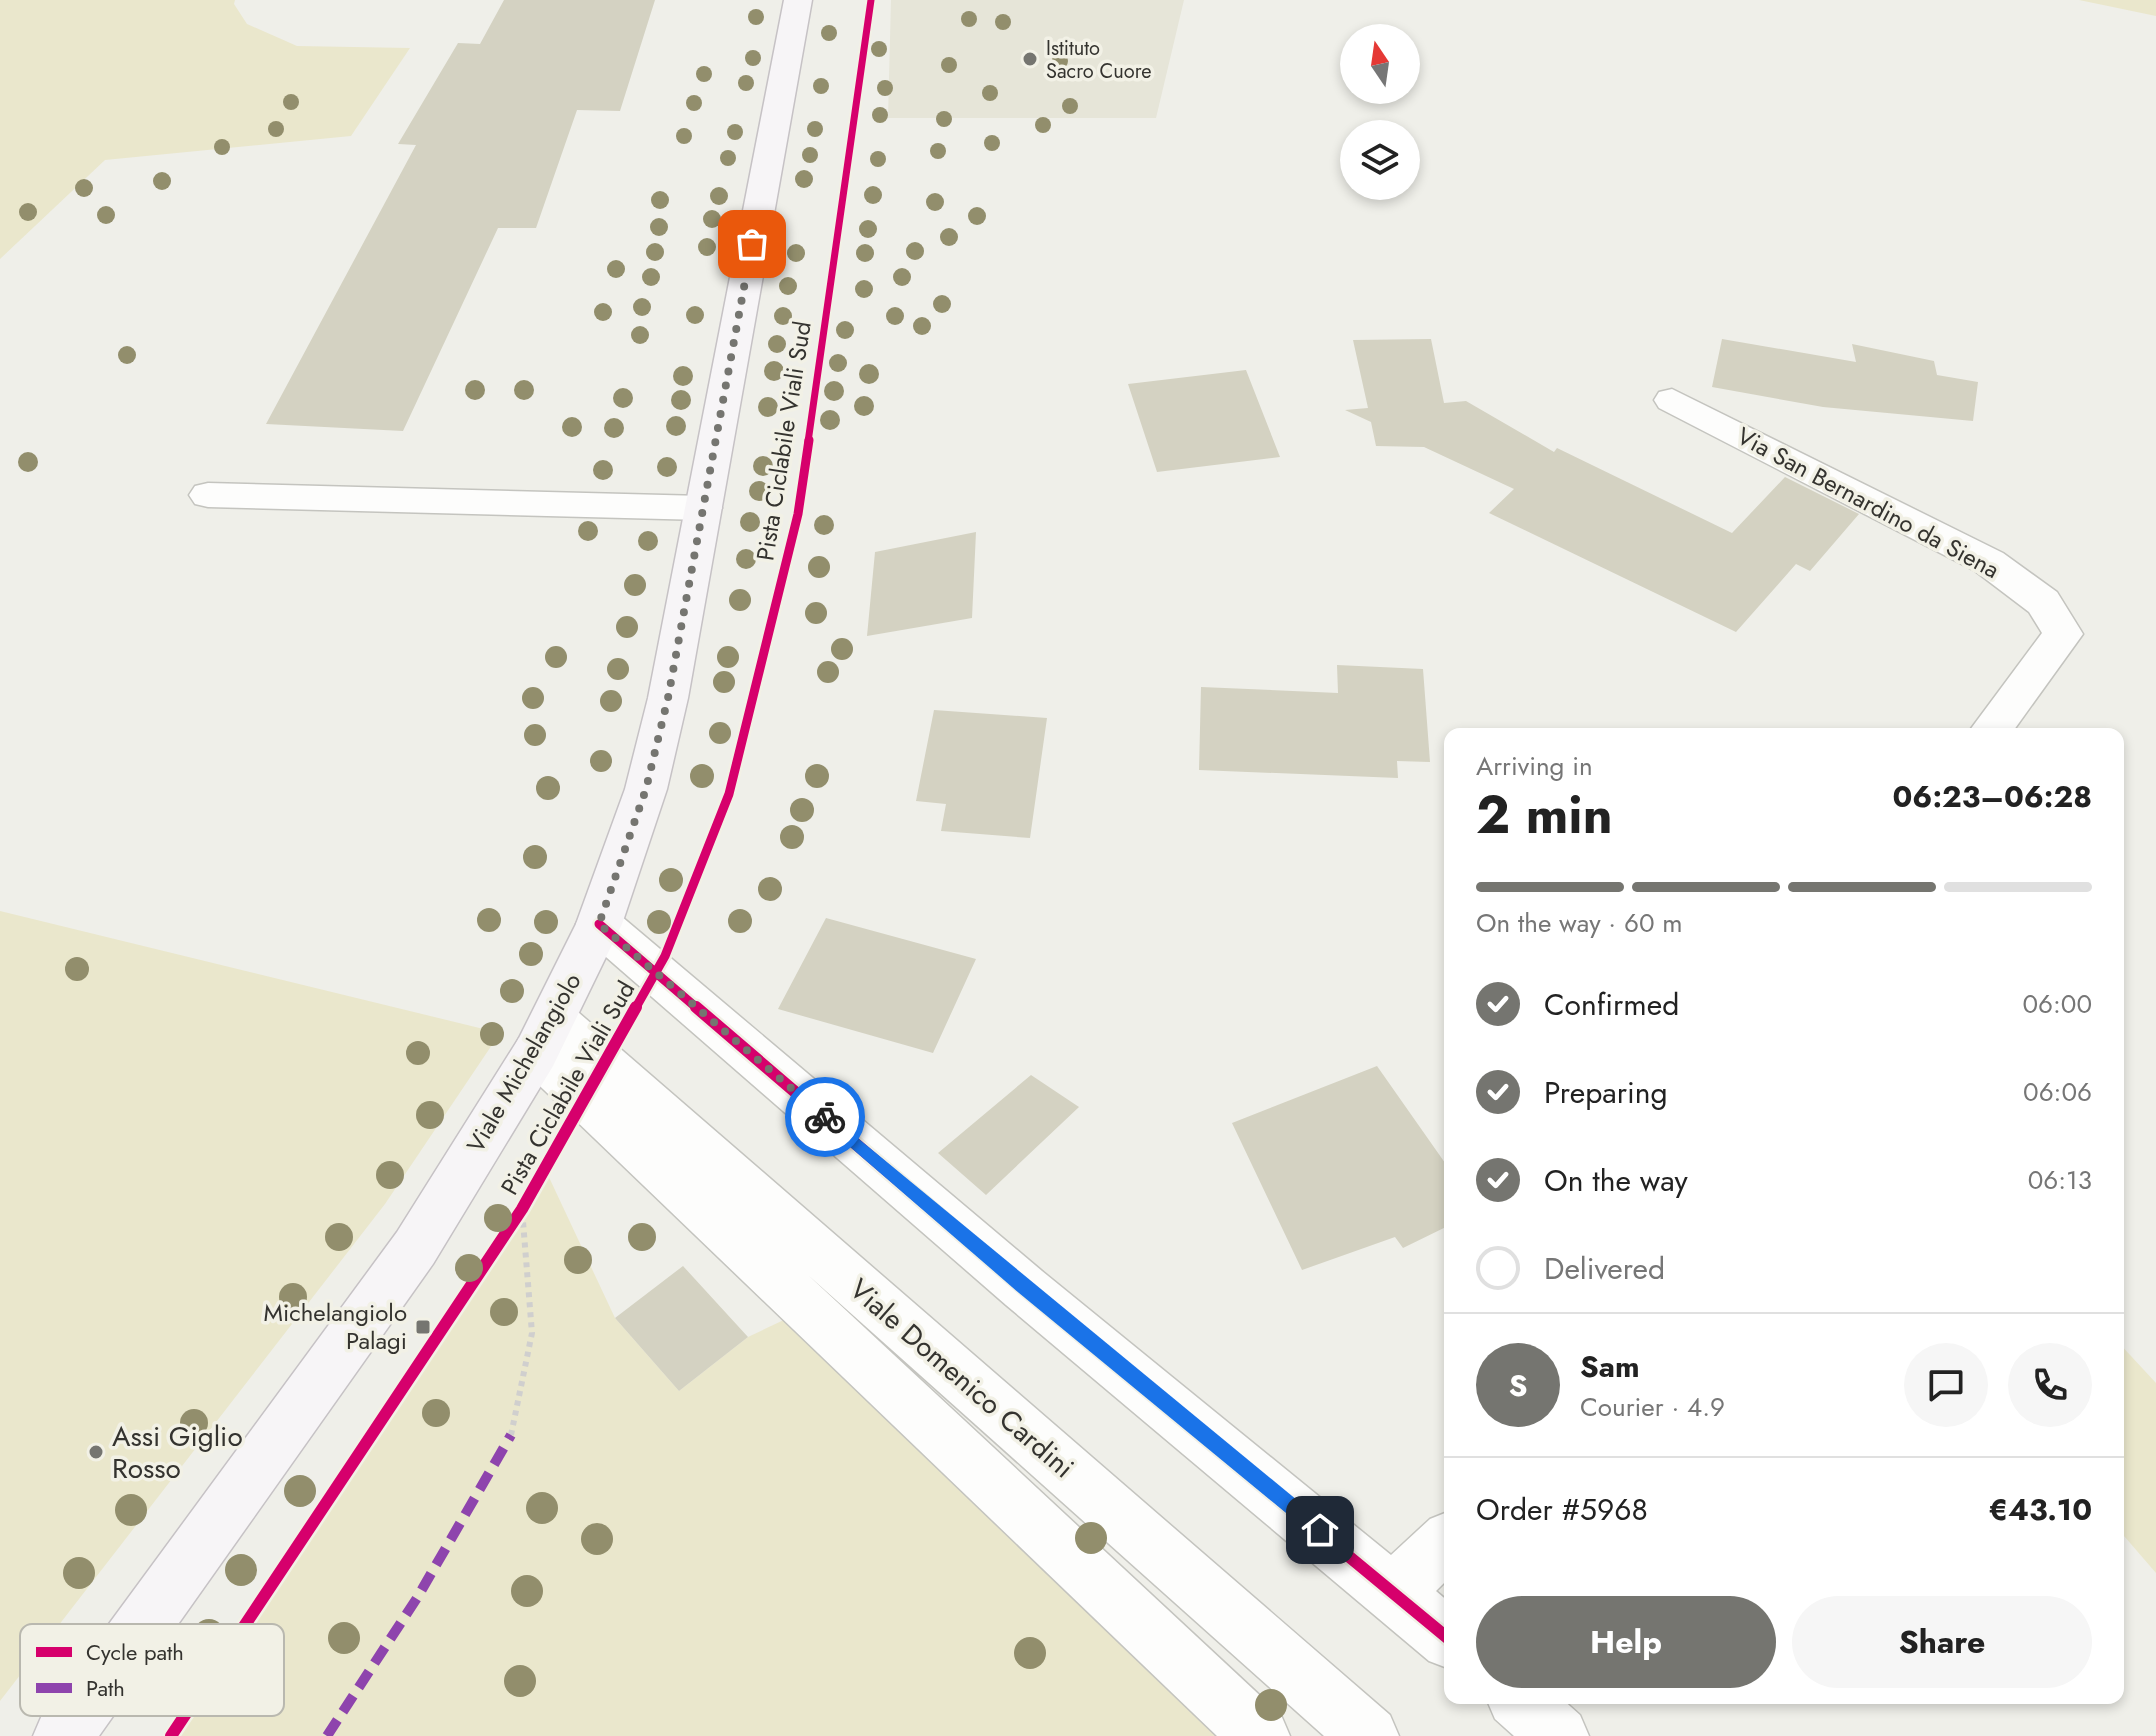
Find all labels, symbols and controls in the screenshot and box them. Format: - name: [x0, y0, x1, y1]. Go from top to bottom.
- north arrow: [1340, 24, 1420, 104]
- map controls: [1340, 24, 1420, 200]
- place label: Istituto Sacro Cuore: [1046, 34, 1152, 86]
- marker: Istituto Sacro Cuore: [1021, 50, 1039, 68]
- button: layers: [1340, 120, 1420, 200]
- pin: [718, 210, 786, 278]
- icon: bag: [730, 222, 774, 266]
- street label: Pista Ciclabile Viali Sud: [747, 319, 820, 563]
- street label: Via San Bernardino da Siena: [1731, 418, 2006, 587]
- text: Arriving in: [1476, 747, 1593, 785]
- text: 06:23–06:28: [1893, 775, 2092, 818]
- text: 2 min: [1476, 777, 1613, 853]
- text: On the way · 60 m: [1476, 904, 1683, 942]
- street label: Viale Michelangiolo: [458, 966, 589, 1159]
- street label: Pista Ciclabile Viali Sud: [492, 974, 643, 1201]
- icon: check: [1476, 982, 1520, 1026]
- text: Confirmed: [1544, 983, 1679, 1026]
- text: 06:00: [2022, 985, 2092, 1023]
- icon: check: [1476, 1070, 1520, 1114]
- text: Preparing: [1544, 1071, 1668, 1114]
- text: 06:06: [2023, 1073, 2092, 1111]
- courier: [785, 1077, 865, 1157]
- icon: bike: [803, 1095, 847, 1139]
- icon: check: [1476, 1158, 1520, 1202]
- text: On the way: [1544, 1159, 1688, 1202]
- text: 06:13: [2028, 1161, 2092, 1199]
- text: Delivered: [1544, 1247, 1665, 1290]
- street label: Viale Domenico Cardini: [840, 1269, 1083, 1488]
- place label: Michelangiolo Palagi: [264, 1295, 407, 1358]
- marker: Michelangiolo Palagi: [414, 1318, 432, 1336]
- button: chat: [1904, 1343, 1988, 1427]
- button: phone: [2008, 1343, 2092, 1427]
- text: Sam: [1580, 1345, 1640, 1388]
- text: S: [1509, 1364, 1527, 1407]
- text: Courier · 4.9: [1580, 1388, 1725, 1426]
- place label: Assi Giglio Rosso: [112, 1416, 243, 1489]
- marker: Assi Giglio Rosso: [87, 1443, 105, 1461]
- text: Order #5968: [1476, 1488, 1648, 1531]
- text: €43.10: [1988, 1488, 2092, 1531]
- pin: [1286, 1496, 1354, 1564]
- icon: home: [1298, 1508, 1342, 1552]
- button: Help: [1476, 1596, 1776, 1688]
- button: Share: [1792, 1596, 2092, 1688]
- legend: [20, 1624, 284, 1716]
- text: Cycle path: [86, 1636, 184, 1668]
- text: Path: [86, 1672, 125, 1704]

